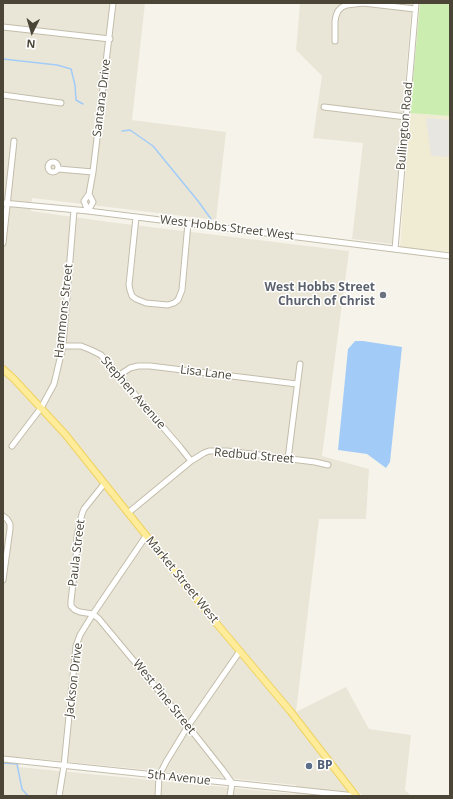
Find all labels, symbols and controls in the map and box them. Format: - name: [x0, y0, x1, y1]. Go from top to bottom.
- north arrow: [12, 12, 52, 52]
- text: N: [26, 37, 36, 52]
- street label: Santana Drive: [90, 58, 114, 138]
- street label: Bullington Road: [394, 81, 416, 171]
- street label: West Hobbs Street West: [159, 213, 295, 243]
- street label: Hammons Street: [52, 263, 76, 359]
- place label: West Hobbs Street Church of Christ: [264, 281, 375, 309]
- marker: West Hobbs Street Church of Christ: [378, 290, 388, 300]
- street label: Stephen Avenue: [98, 354, 168, 432]
- street label: Lisa Lane: [179, 363, 233, 383]
- street label: Redbud Street: [213, 445, 295, 467]
- street label: Paula Street: [66, 519, 88, 587]
- street label: Market Street West: [143, 534, 221, 626]
- street label: Jackson Drive: [62, 642, 86, 718]
- street label: West Pine Street: [129, 657, 199, 737]
- place label: BP: [317, 759, 333, 773]
- marker: BP: [304, 761, 314, 771]
- street label: 5th Avenue: [147, 768, 211, 788]

